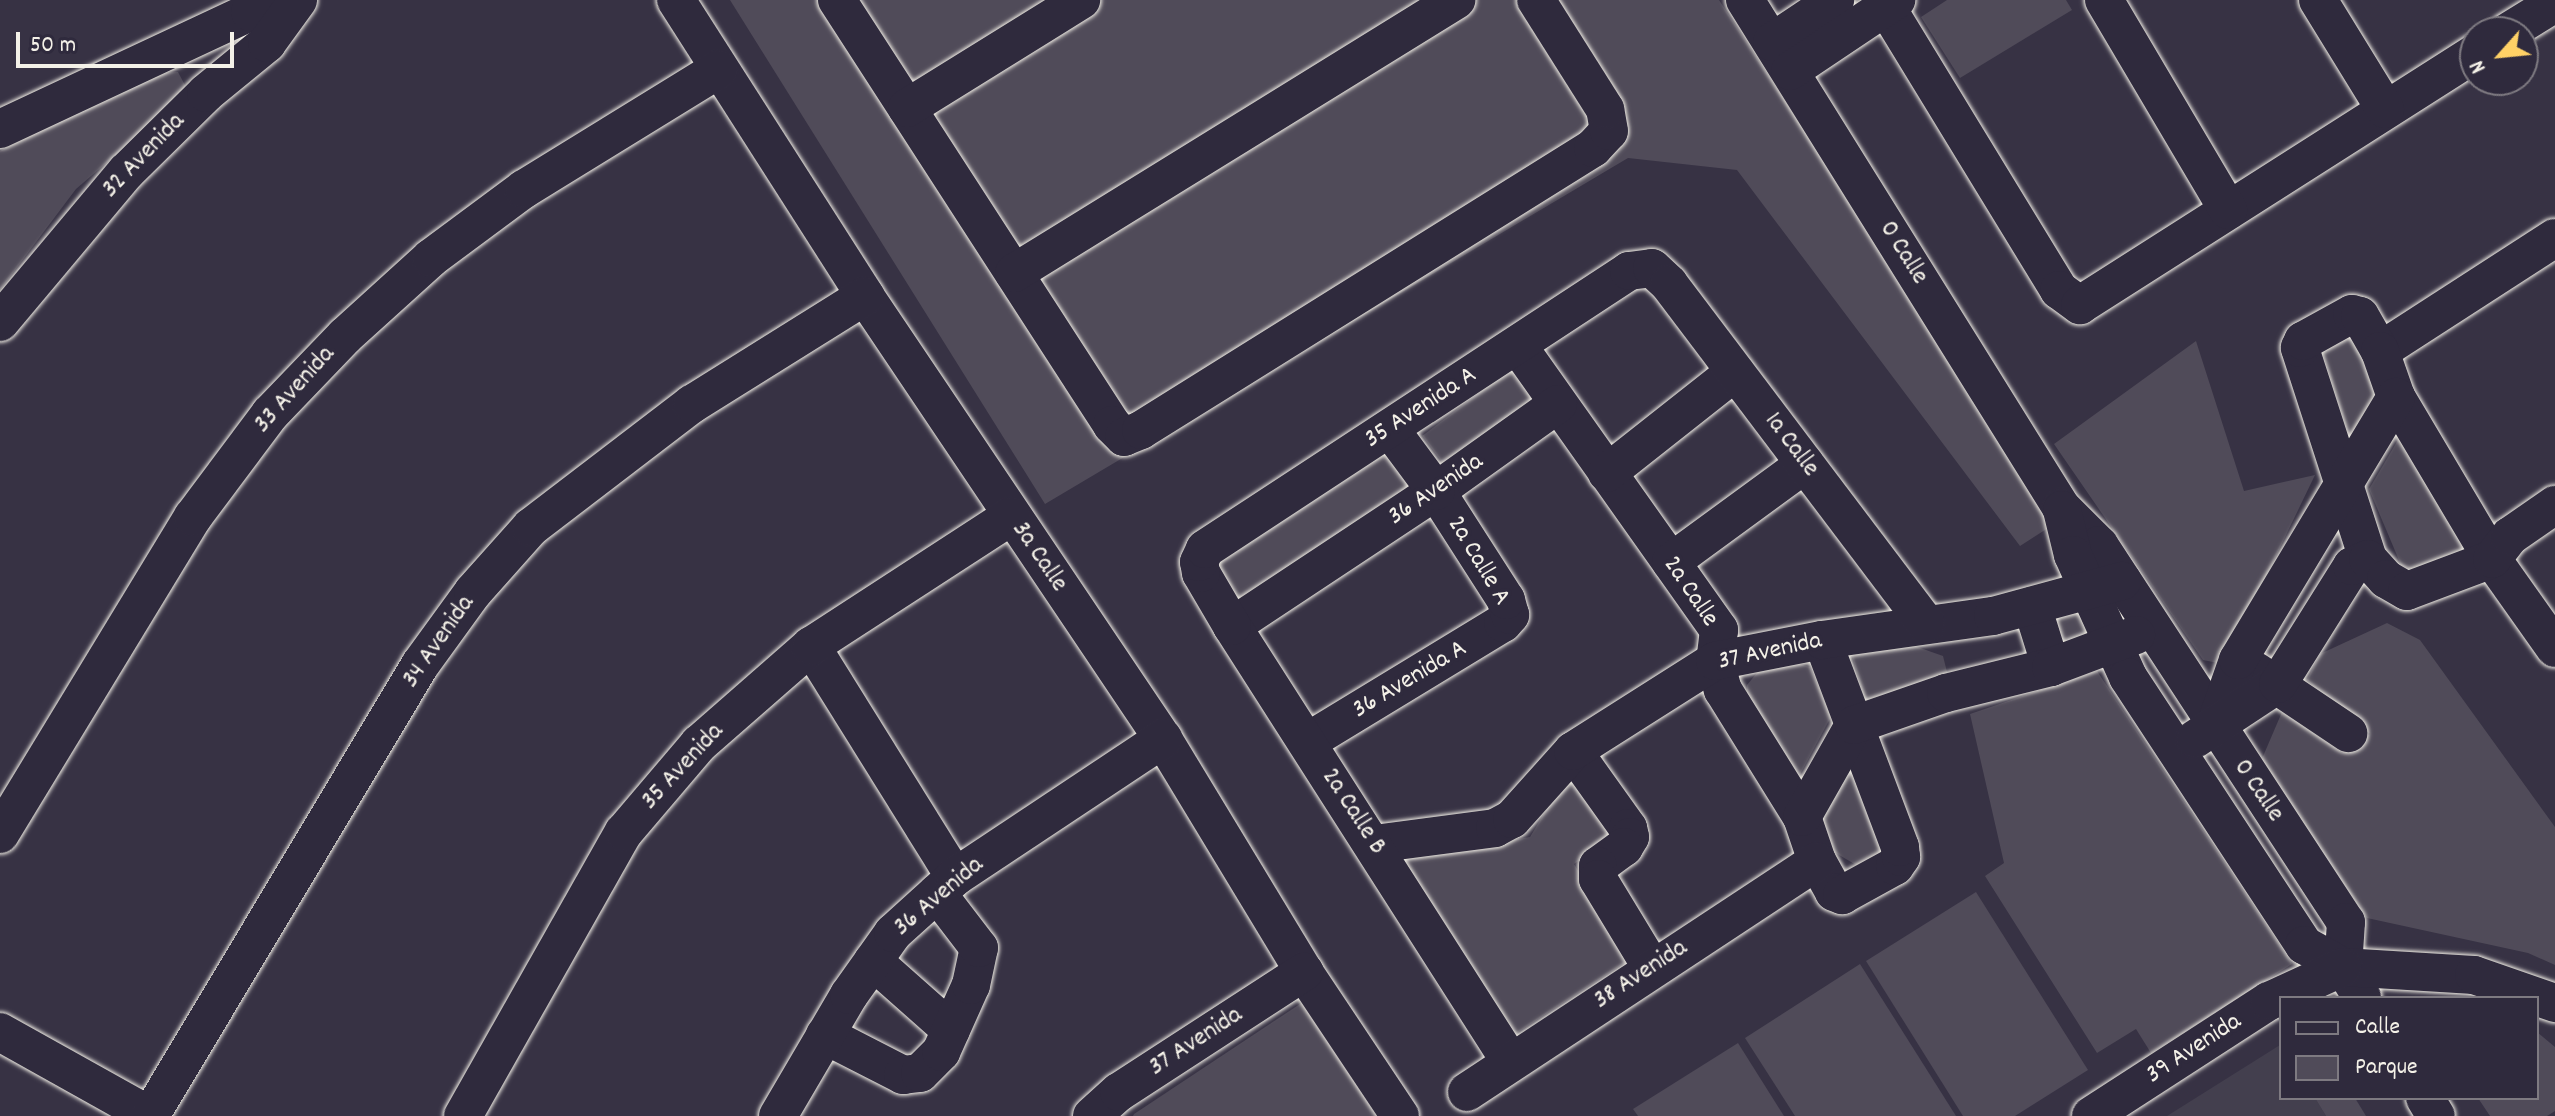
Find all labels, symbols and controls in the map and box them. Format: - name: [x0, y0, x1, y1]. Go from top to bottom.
- scale bar: [20, 16, 238, 66]
- north arrow: [2459, 16, 2539, 96]
- text: 50 m: [30, 29, 76, 63]
- text: N: [2463, 54, 2495, 78]
- street label: 32 Avenida: [96, 107, 192, 205]
- street label: 0 Calle: [1871, 215, 1935, 291]
- street label: 33 Avenida: [248, 340, 342, 440]
- street label: 35 Avenida A: [1359, 360, 1483, 456]
- street label: 1a Calle: [1757, 407, 1825, 483]
- street label: 36 Avenida: [1383, 447, 1489, 533]
- street label: 2a Calle A: [1439, 511, 1517, 611]
- street label: 3a Calle: [1004, 516, 1074, 598]
- street label: 2a Calle: [1655, 551, 1725, 633]
- street label: 34 Avenida: [396, 590, 482, 694]
- street label: 37 Avenida: [1715, 626, 1825, 678]
- street label: 36 Avenida A: [1347, 634, 1473, 726]
- street label: 35 Avenida: [635, 717, 731, 817]
- street label: 0 Calle: [2226, 754, 2290, 828]
- street label: 2a Calle B: [1314, 763, 1392, 861]
- street label: 36 Avenida: [888, 850, 990, 944]
- street label: 38 Avenida: [1588, 933, 1694, 1017]
- legend: [2279, 996, 2539, 1100]
- street label: 37 Avenida: [1143, 1000, 1249, 1084]
- street label: 39 Avenida: [2141, 1007, 2247, 1091]
- text: Calle: [2355, 1011, 2400, 1045]
- text: Parque: [2355, 1051, 2418, 1085]

